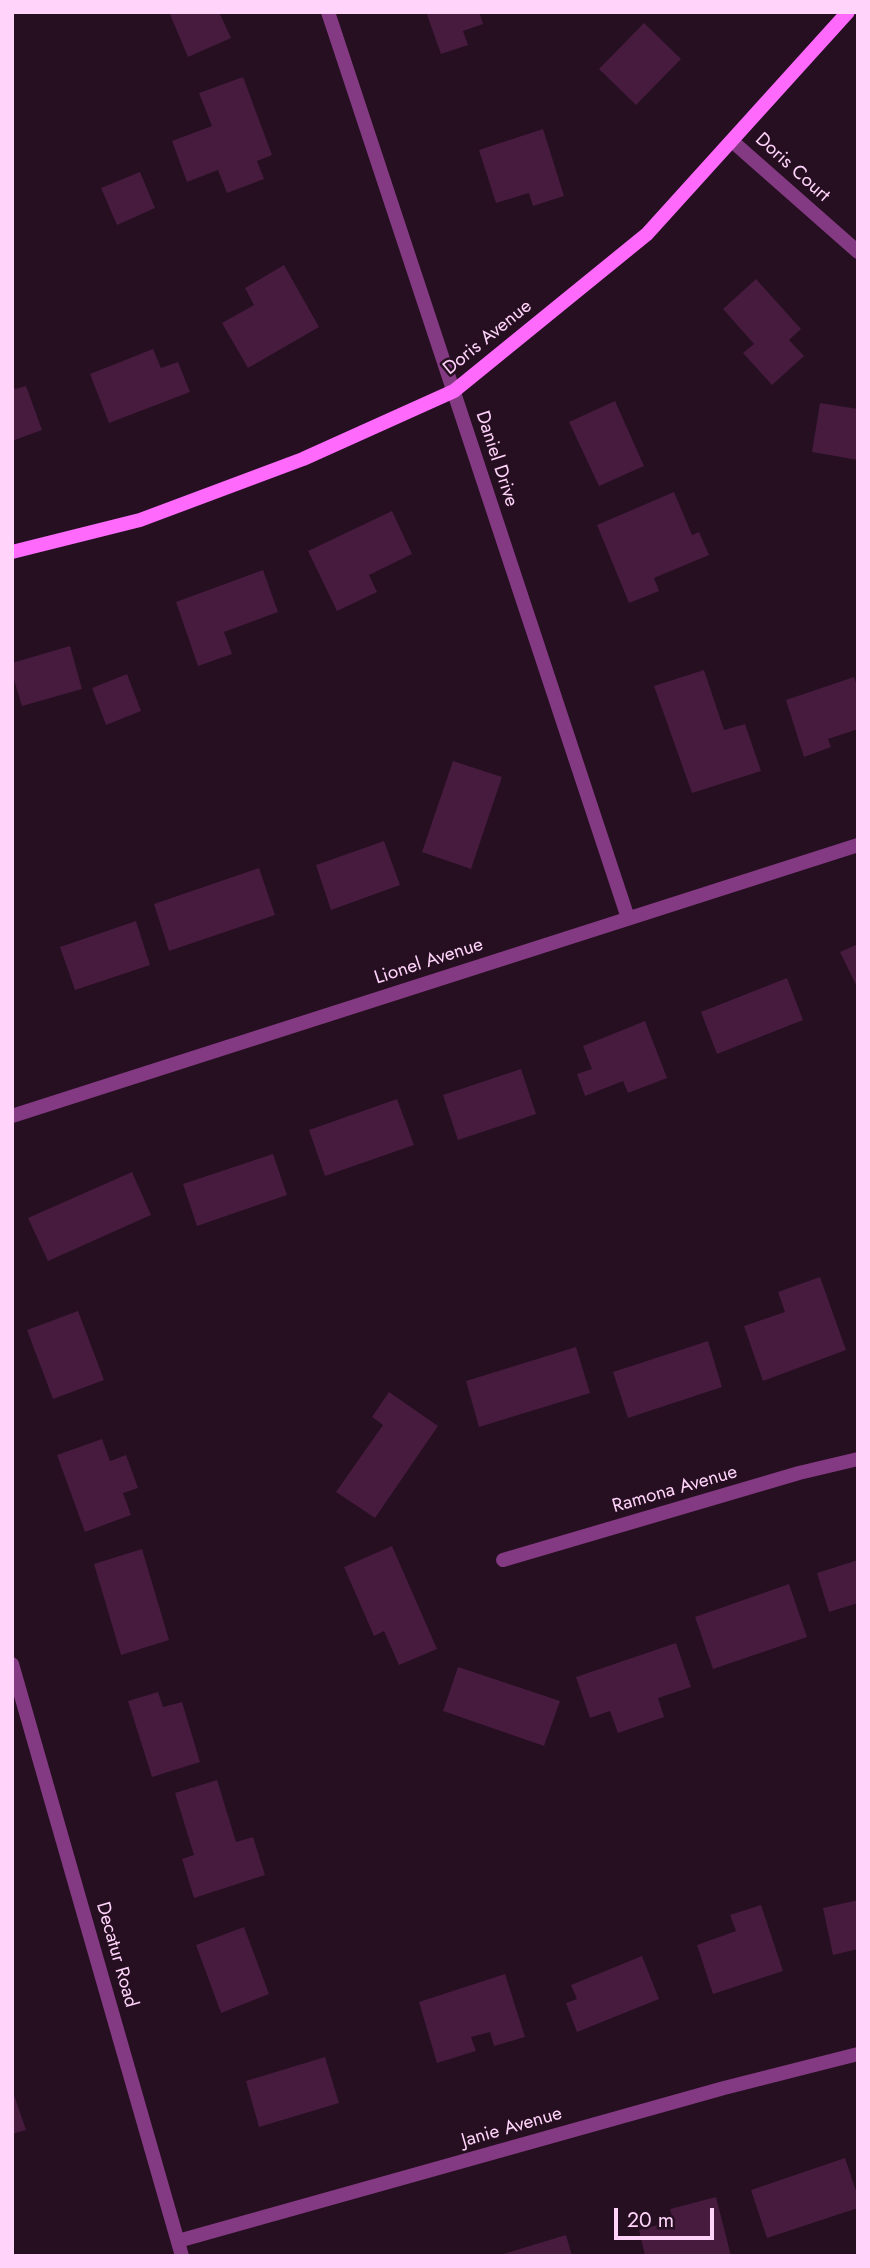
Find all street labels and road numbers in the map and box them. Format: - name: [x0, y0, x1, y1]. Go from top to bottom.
- street label: Doris Court: [750, 129, 834, 207]
- street label: Doris Avenue: [439, 295, 537, 381]
- street label: Daniel Drive: [470, 408, 522, 510]
- street label: Lionel Avenue: [372, 934, 486, 990]
- street label: Ramona Avenue: [610, 1461, 740, 1519]
- street label: Decatur Road: [90, 1900, 142, 2010]
- street label: Janie Avenue: [459, 2103, 565, 2153]

